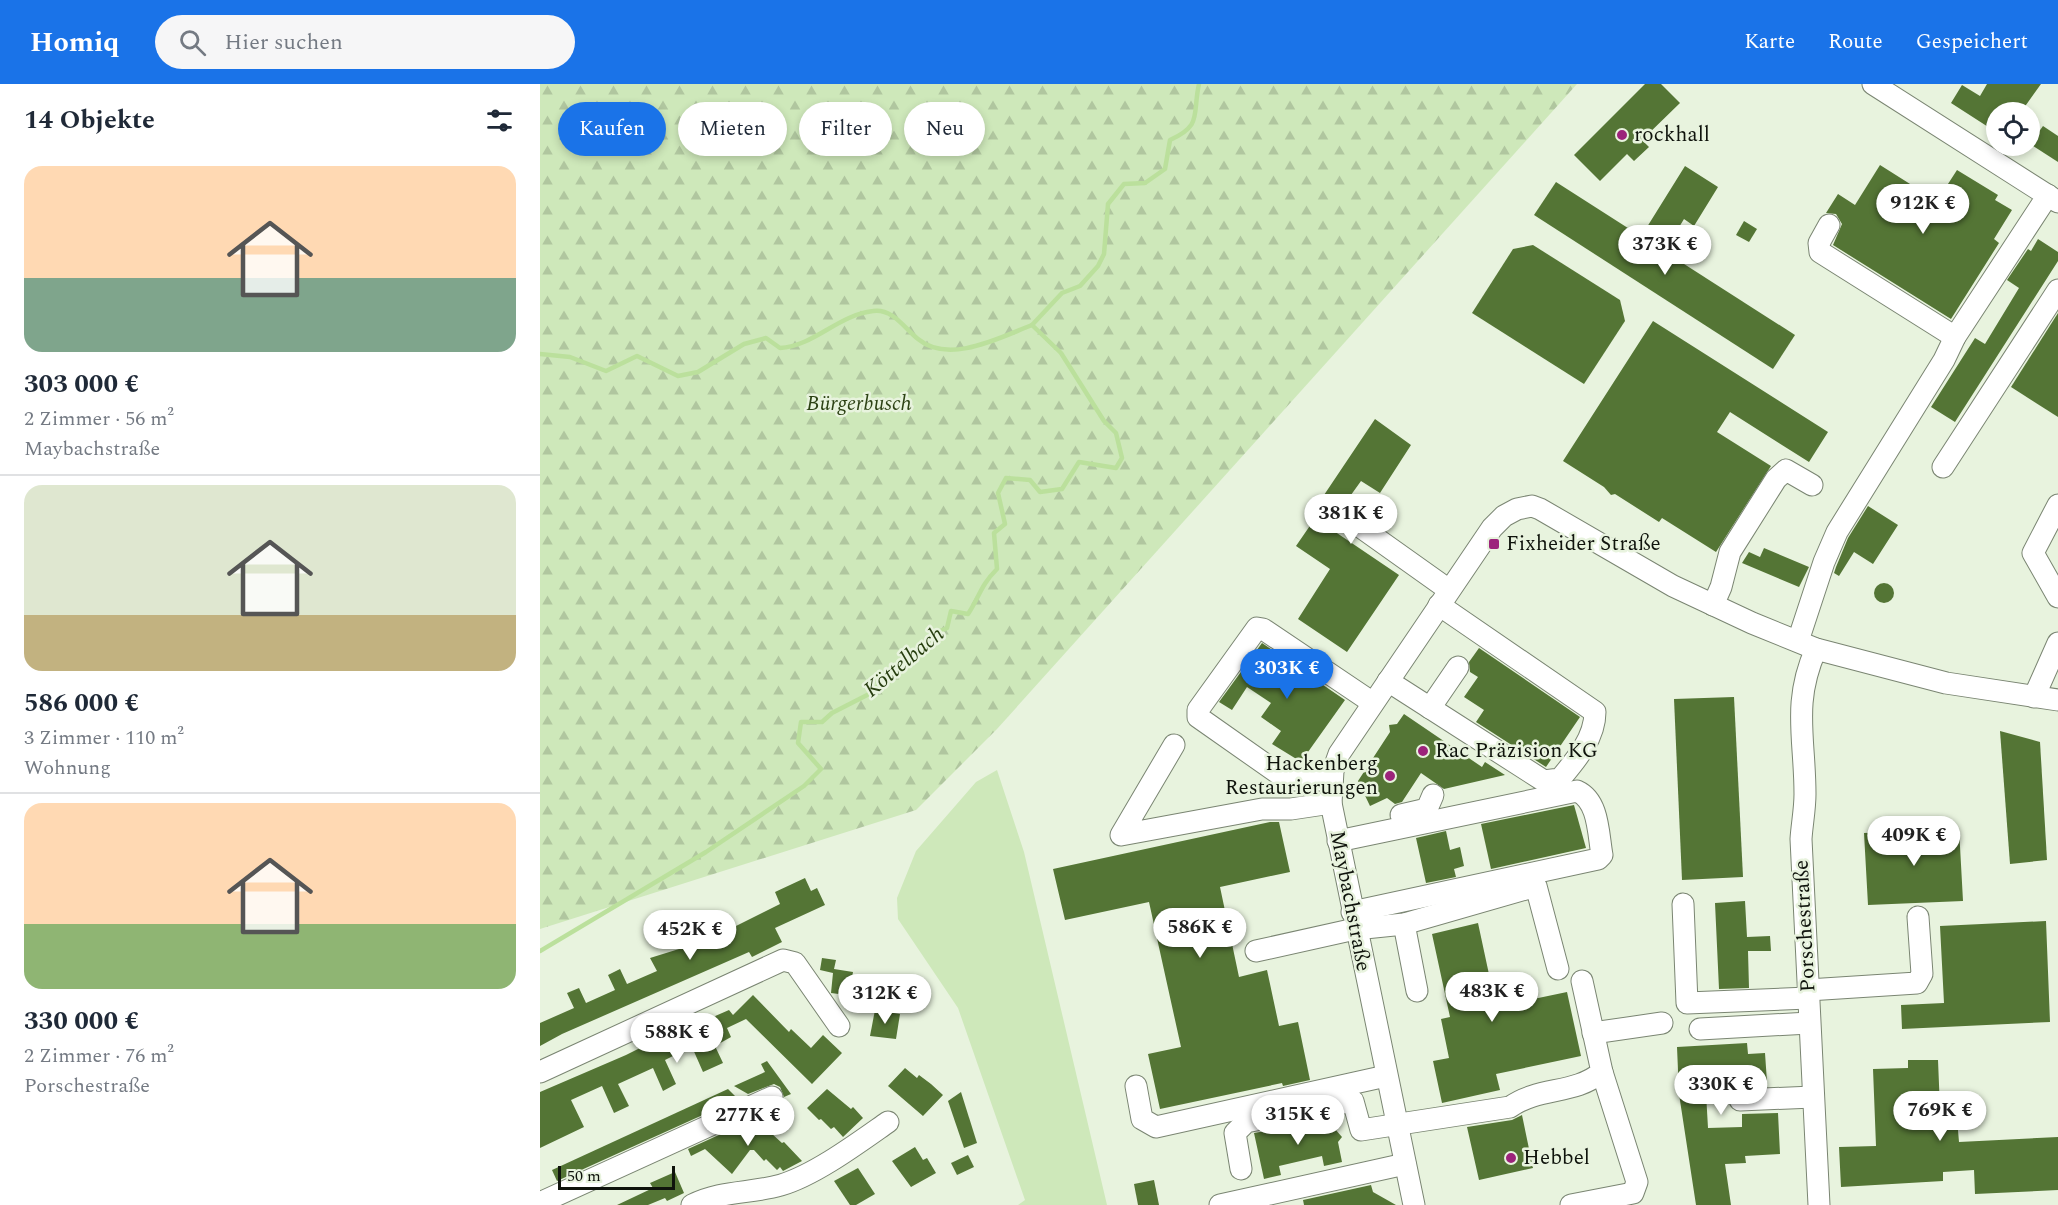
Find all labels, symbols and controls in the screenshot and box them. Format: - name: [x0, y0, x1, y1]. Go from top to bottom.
- search box: [155, 15, 575, 69]
- text: Homiq: [30, 21, 119, 64]
- icon: search: [176, 26, 209, 59]
- text: Hier suchen: [224, 26, 343, 59]
- text: Karte: [1744, 26, 1795, 58]
- text: Route: [1828, 26, 1883, 58]
- text: Gespeichert: [1916, 26, 2028, 58]
- text: 14 Objekte: [24, 100, 155, 140]
- chip: Kaufen: [558, 102, 666, 156]
- chip: Mieten: [678, 102, 787, 156]
- chip: Filter: [799, 102, 892, 156]
- chip: Neu: [904, 102, 985, 156]
- map controls: [1986, 102, 2040, 156]
- button: locate: [1986, 102, 2040, 156]
- icon: filters: [483, 104, 516, 137]
- place label: rockhall: [1634, 119, 1710, 151]
- marker: rockhall: [1615, 128, 1629, 142]
- pin: 912K €: [1874, 184, 1972, 235]
- text: 912K €: [1890, 188, 1956, 218]
- icon: home: [216, 205, 324, 313]
- pin: 373K €: [1616, 225, 1714, 276]
- text: 373K €: [1632, 229, 1698, 259]
- text: 303 000 €: [24, 364, 139, 404]
- park label: Bürgerbusch: [806, 388, 912, 420]
- text: 2 Zimmer · 56 m²: [24, 404, 174, 434]
- text: Maybachstraße: [24, 434, 160, 464]
- pin: 381K €: [1302, 494, 1400, 545]
- text: 381K €: [1318, 498, 1384, 528]
- icon: home: [216, 524, 324, 632]
- place label: Fixheider Straße: [1506, 528, 1661, 560]
- marker: Fixheider Straße: [1487, 537, 1501, 551]
- water label: Köttelbach: [856, 618, 952, 706]
- pin: 303K €: [1238, 649, 1336, 700]
- text: 303K €: [1254, 653, 1320, 683]
- text: 586 000 €: [24, 683, 139, 723]
- text: 3 Zimmer · 110 m²: [24, 723, 184, 753]
- place label: Rac Präzision KG: [1435, 735, 1598, 767]
- marker: Rac Präzision KG: [1416, 744, 1430, 758]
- place label: Hackenberg Restaurierungen: [1225, 748, 1378, 804]
- text: Wohnung: [24, 753, 111, 783]
- marker: Hackenberg Restaurierungen: [1383, 769, 1397, 783]
- pin: 409K €: [1865, 816, 1963, 867]
- text: 409K €: [1881, 820, 1947, 850]
- street label: Maybachstraße: [1321, 828, 1379, 974]
- icon: home: [216, 842, 324, 950]
- street label: Porschestraße: [1786, 859, 1824, 993]
- pin: 586K €: [1151, 908, 1249, 959]
- pin: 452K €: [641, 910, 739, 961]
- text: 586K €: [1167, 912, 1233, 942]
- text: 452K €: [657, 914, 723, 944]
- pin: 483K €: [1443, 972, 1541, 1023]
- pin: 312K €: [836, 974, 934, 1025]
- text: 483K €: [1459, 976, 1525, 1006]
- text: 312K €: [852, 978, 918, 1008]
- text: 330 000 €: [24, 1001, 139, 1041]
- pin: 588K €: [628, 1013, 726, 1064]
- text: 588K €: [644, 1017, 710, 1047]
- text: 2 Zimmer · 76 m²: [24, 1041, 174, 1071]
- pin: 330K €: [1672, 1065, 1770, 1116]
- text: 330K €: [1688, 1069, 1754, 1099]
- text: Porschestraße: [24, 1071, 150, 1101]
- pin: 769K €: [1891, 1091, 1989, 1142]
- pin: 315K €: [1249, 1095, 1347, 1146]
- text: 769K €: [1907, 1095, 1973, 1125]
- pin: 277K €: [699, 1096, 797, 1147]
- text: 315K €: [1265, 1099, 1331, 1129]
- text: 277K €: [715, 1100, 781, 1130]
- place label: Hebbel: [1523, 1142, 1590, 1174]
- marker: Hebbel: [1504, 1151, 1518, 1165]
- scale bar: [558, 1163, 675, 1190]
- text: 50 m: [567, 1164, 601, 1188]

